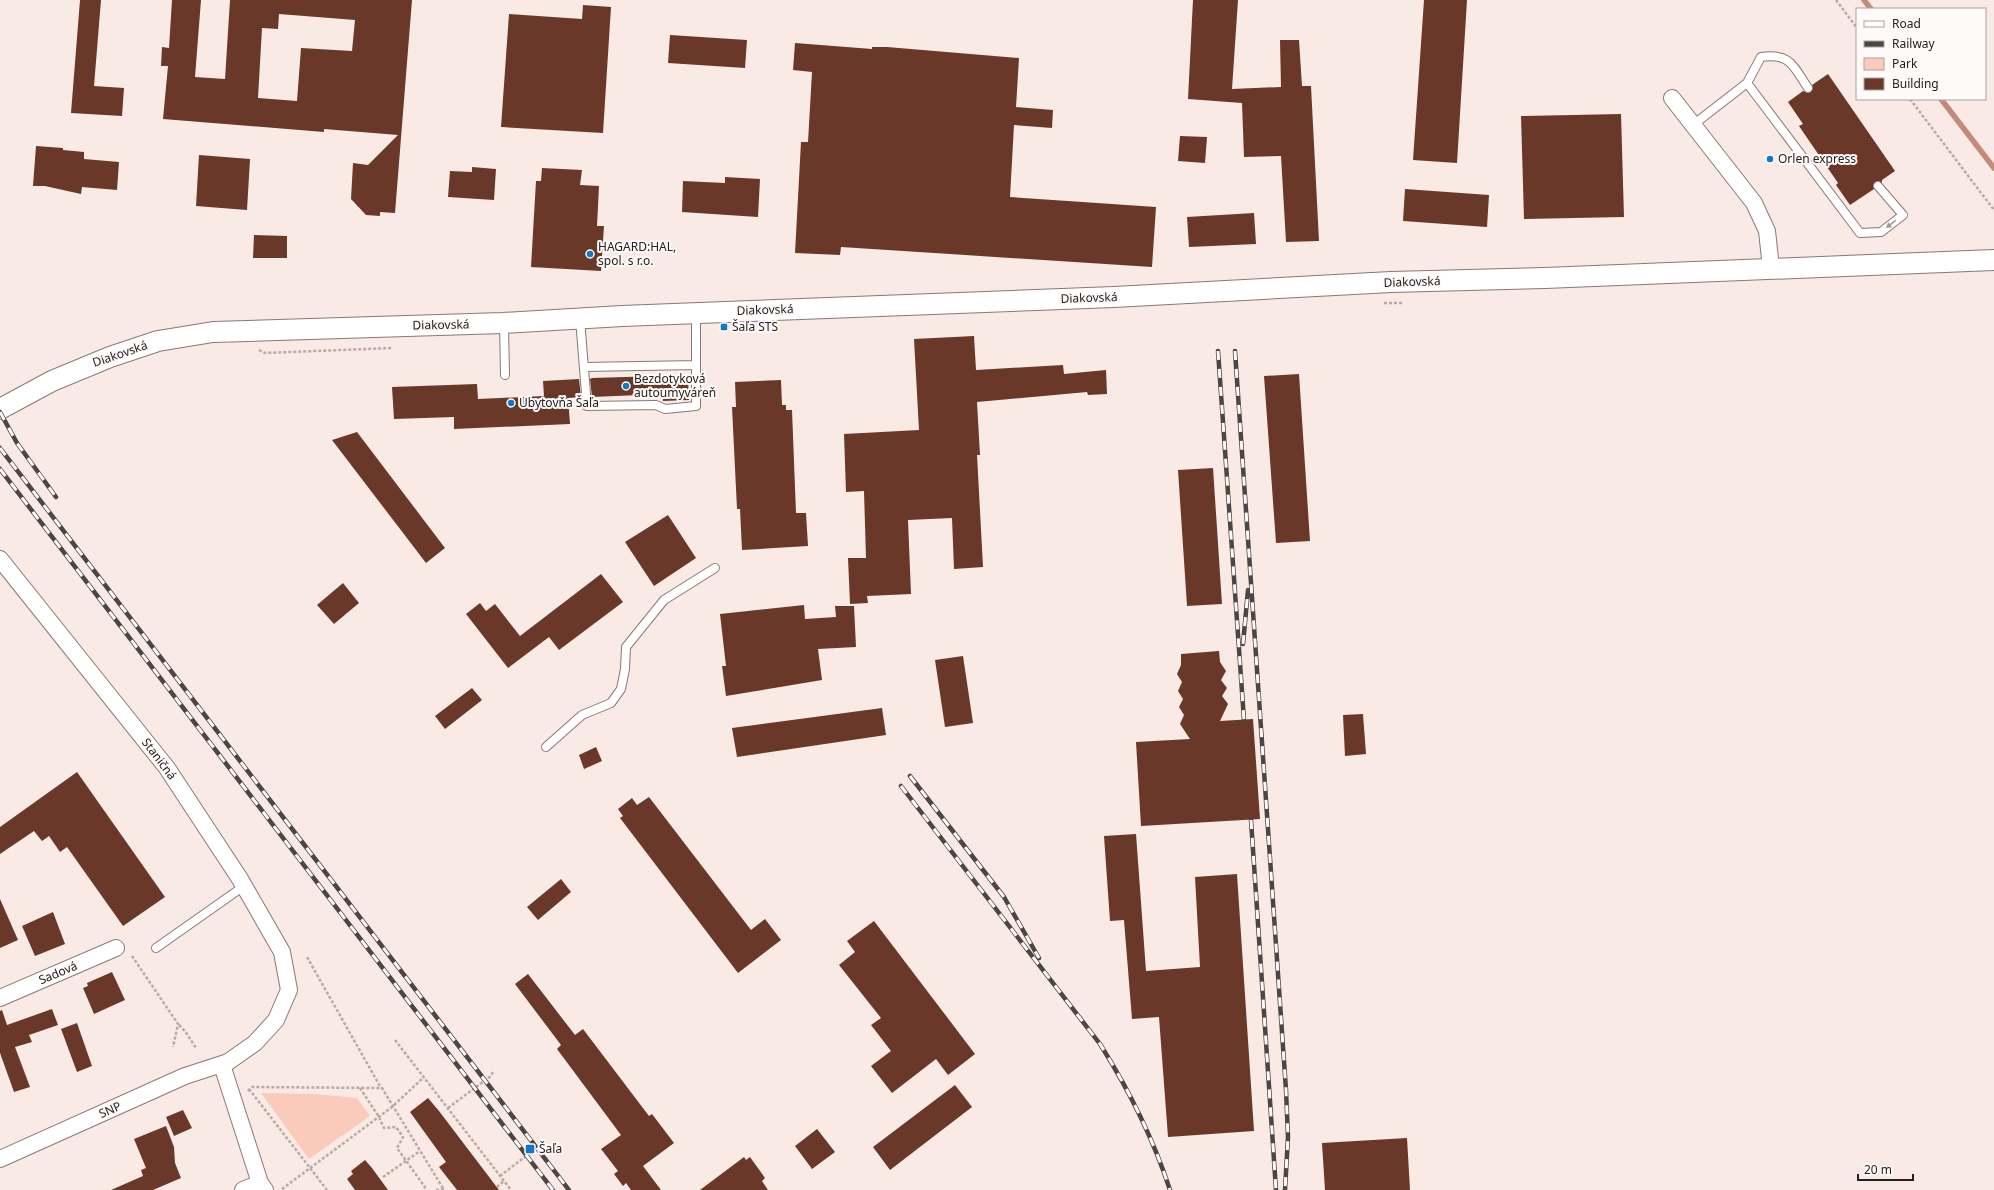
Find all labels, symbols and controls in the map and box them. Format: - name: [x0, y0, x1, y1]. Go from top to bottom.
- legend: [1856, 8, 1986, 100]
- text: Road: [1892, 15, 1921, 32]
- text: Railway: [1892, 35, 1936, 52]
- text: Park: [1892, 55, 1918, 72]
- text: Building: [1892, 75, 1939, 92]
- place label: Orlen express: [1778, 150, 1856, 167]
- marker: Orlen express: [1765, 154, 1775, 164]
- one-way arrow: [1886, 220, 1896, 228]
- place label: HAGARD:HAL, spol. s r.o.: [598, 238, 676, 269]
- marker: HAGARD:HAL, spol. s r.o.: [585, 249, 595, 259]
- street label: Diakovská: [1383, 272, 1441, 291]
- street label: Diakovská: [1060, 288, 1118, 307]
- street label: Diakovská: [736, 300, 794, 319]
- street label: Diakovská: [412, 316, 470, 333]
- place label: Šaľa STS: [732, 318, 779, 335]
- marker: Šaľa STS: [719, 322, 729, 332]
- street label: Diakovská: [90, 336, 150, 371]
- place label: Bezdotyková autoumyváreň: [634, 370, 716, 401]
- marker: Bezdotyková autoumyváreň: [621, 381, 631, 391]
- place label: Ubytovňa Šaľa: [519, 394, 599, 411]
- marker: Ubytovňa Šaľa: [506, 398, 516, 408]
- street label: Staničná: [138, 734, 181, 783]
- street label: Sadová: [36, 957, 80, 988]
- street label: SNP: [96, 1097, 124, 1122]
- place label: Šaľa: [539, 1140, 562, 1157]
- marker: Šaľa: [524, 1143, 536, 1155]
- scale bar: [1858, 1156, 1913, 1182]
- text: 20 m: [1864, 1161, 1892, 1178]

